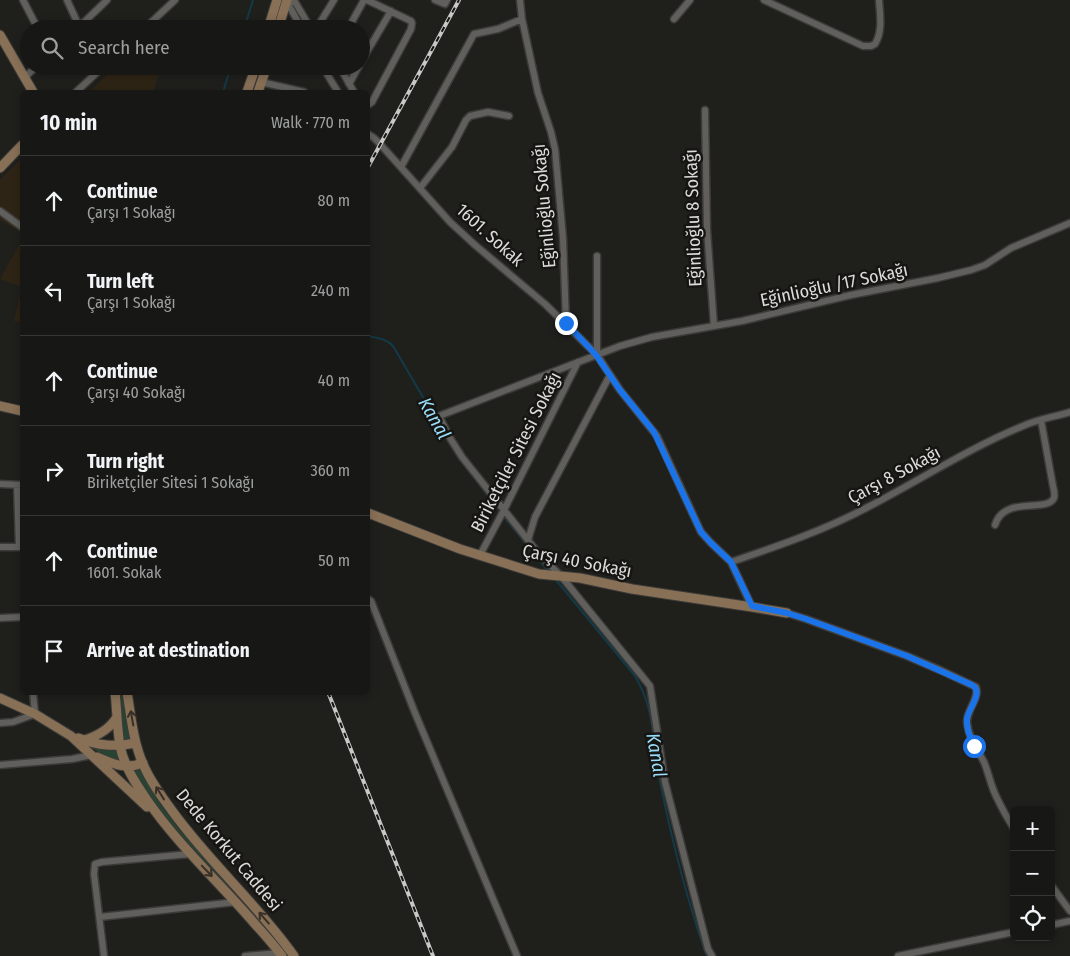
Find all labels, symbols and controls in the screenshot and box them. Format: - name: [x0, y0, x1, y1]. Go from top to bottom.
- search box: [20, 20, 370, 75]
- icon: search: [38, 34, 66, 62]
- text: Search here: [78, 36, 170, 59]
- text: 10 min: [40, 110, 97, 136]
- text: Walk · 770 m: [271, 113, 350, 132]
- street label: Eğinlioğlu Sokağı: [528, 143, 560, 269]
- street label: Eğinlioğlu 8 Sokağı: [680, 149, 706, 287]
- text: Continue: [87, 180, 158, 203]
- icon: ahead: [40, 187, 68, 215]
- text: 80 m: [318, 191, 350, 210]
- street label: 1601. Sokak: [452, 199, 529, 272]
- text: Çarşı 1 Sokağı: [87, 203, 176, 222]
- street label: Eğinlioğlu /17 Sokağı: [758, 259, 910, 311]
- text: Turn left: [87, 270, 154, 293]
- icon: left: [40, 277, 68, 305]
- text: 240 m: [311, 281, 350, 300]
- text: Çarşı 1 Sokağı: [87, 293, 176, 312]
- route end: [555, 312, 578, 335]
- text: Continue: [87, 360, 158, 383]
- icon: ahead: [40, 367, 68, 395]
- street label: Biriketçiler Sitesi Sokağı: [466, 368, 566, 536]
- text: 40 m: [318, 371, 350, 390]
- text: Çarşı 40 Sokağı: [87, 383, 185, 402]
- water label: Kanal: [413, 393, 456, 443]
- street label: Çarşı 8 Sokağı: [844, 441, 944, 509]
- text: Turn right: [87, 450, 164, 473]
- icon: right: [40, 457, 68, 485]
- text: 360 m: [310, 461, 350, 480]
- text: Biriketçiler Sitesi 1 Sokağı: [87, 473, 254, 492]
- text: Continue: [87, 540, 158, 563]
- street label: Çarşı 40 Sokağı: [521, 540, 633, 582]
- icon: ahead: [40, 547, 68, 575]
- text: 50 m: [318, 551, 350, 570]
- text: 1601. Sokak: [87, 563, 161, 582]
- icon: arrive: [40, 637, 68, 665]
- text: Arrive at destination: [87, 639, 250, 662]
- one-way arrow: [126, 710, 136, 726]
- water label: Kanal: [641, 731, 672, 779]
- route start: [963, 735, 986, 758]
- street label: Dede Korkut Caddesi: [171, 784, 287, 916]
- one-way arrow: [155, 787, 165, 801]
- map controls: [1010, 806, 1055, 941]
- button: +: [1010, 806, 1055, 851]
- button: −: [1010, 851, 1055, 896]
- one-way arrow: [201, 865, 213, 878]
- button: locate: [1010, 896, 1055, 941]
- one-way arrow: [259, 912, 270, 925]

